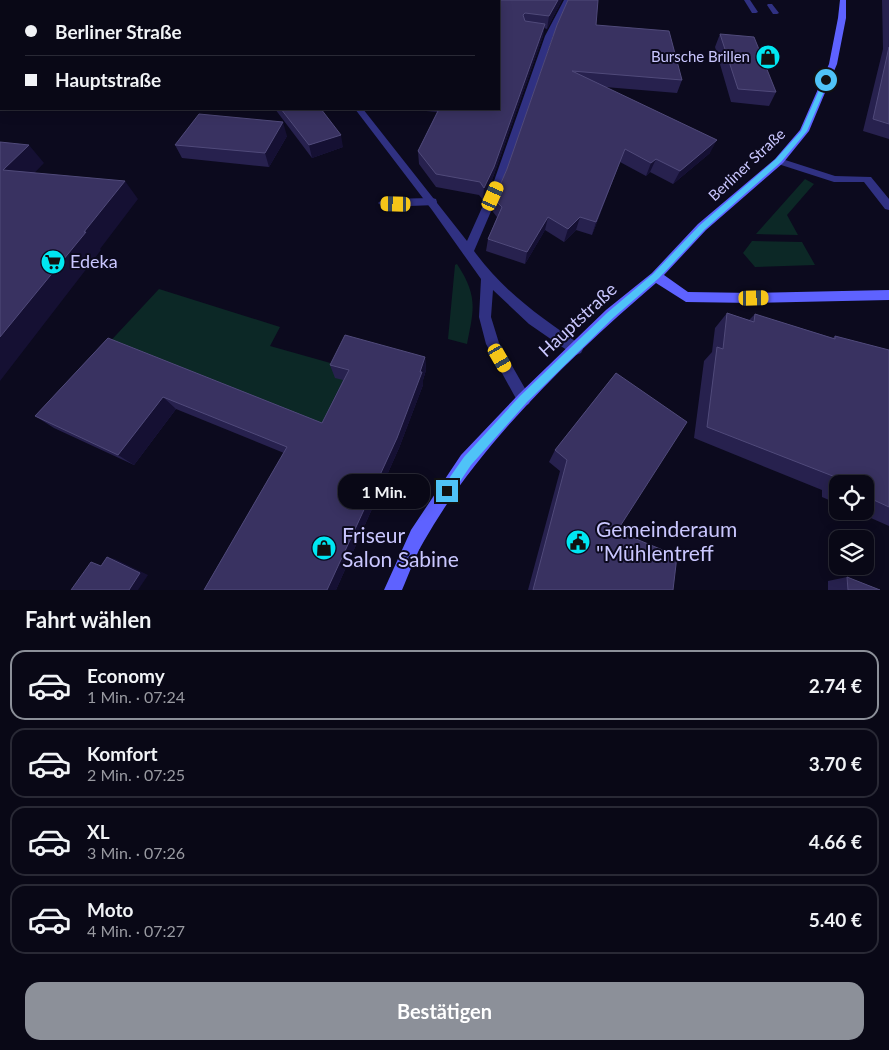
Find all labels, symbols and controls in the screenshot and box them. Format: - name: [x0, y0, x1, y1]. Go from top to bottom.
- text: Berliner Straße: [55, 20, 182, 43]
- shop icon: Bursche Brillen: [755, 44, 781, 70]
- place label: Bursche Brillen: [651, 47, 750, 65]
- text: Hauptstraße: [55, 68, 161, 91]
- route start: [815, 69, 837, 91]
- street label: Berliner Straße: [704, 124, 788, 204]
- car: [480, 179, 505, 213]
- car: [380, 196, 411, 212]
- supermarket icon: Edeka: [40, 249, 66, 275]
- place label: Edeka: [70, 250, 118, 272]
- street label: Hauptstraße: [534, 278, 621, 361]
- car: [738, 290, 769, 306]
- car: [486, 341, 513, 375]
- callout: 1 Min.: [337, 474, 430, 508]
- map controls: [829, 475, 874, 575]
- button: locate: [829, 475, 874, 520]
- route end: [436, 480, 458, 502]
- text: 1 Min.: [361, 482, 407, 501]
- place label: Gemeinderaum "Mühlentreff: [596, 516, 737, 565]
- place label: Friseur Salon Sabine: [342, 522, 459, 571]
- public building icon: Gemeinderaum "Mühlentreff: [565, 529, 591, 555]
- button: layers: [829, 530, 874, 575]
- shop icon: Friseur Salon Sabine: [311, 535, 337, 561]
- text: Fahrt wählen: [25, 606, 152, 633]
- icon: car: [27, 663, 72, 708]
- text: Economy: [87, 664, 165, 687]
- text: 2.74 €: [809, 674, 862, 697]
- text: 1 Min. · 07:24: [87, 687, 185, 706]
- icon: car: [27, 741, 72, 786]
- text: Komfort: [87, 742, 158, 765]
- text: 3.70 €: [809, 752, 862, 775]
- text: 2 Min. · 07:25: [87, 765, 185, 784]
- icon: car: [27, 819, 72, 864]
- text: XL: [87, 820, 110, 843]
- text: 4.66 €: [809, 830, 862, 853]
- text: 3 Min. · 07:26: [87, 843, 185, 862]
- icon: car: [27, 897, 72, 942]
- text: Moto: [87, 898, 133, 921]
- text: 5.40 €: [809, 908, 862, 931]
- text: 4 Min. · 07:27: [87, 921, 185, 940]
- button: Bestätigen: [25, 982, 864, 1040]

